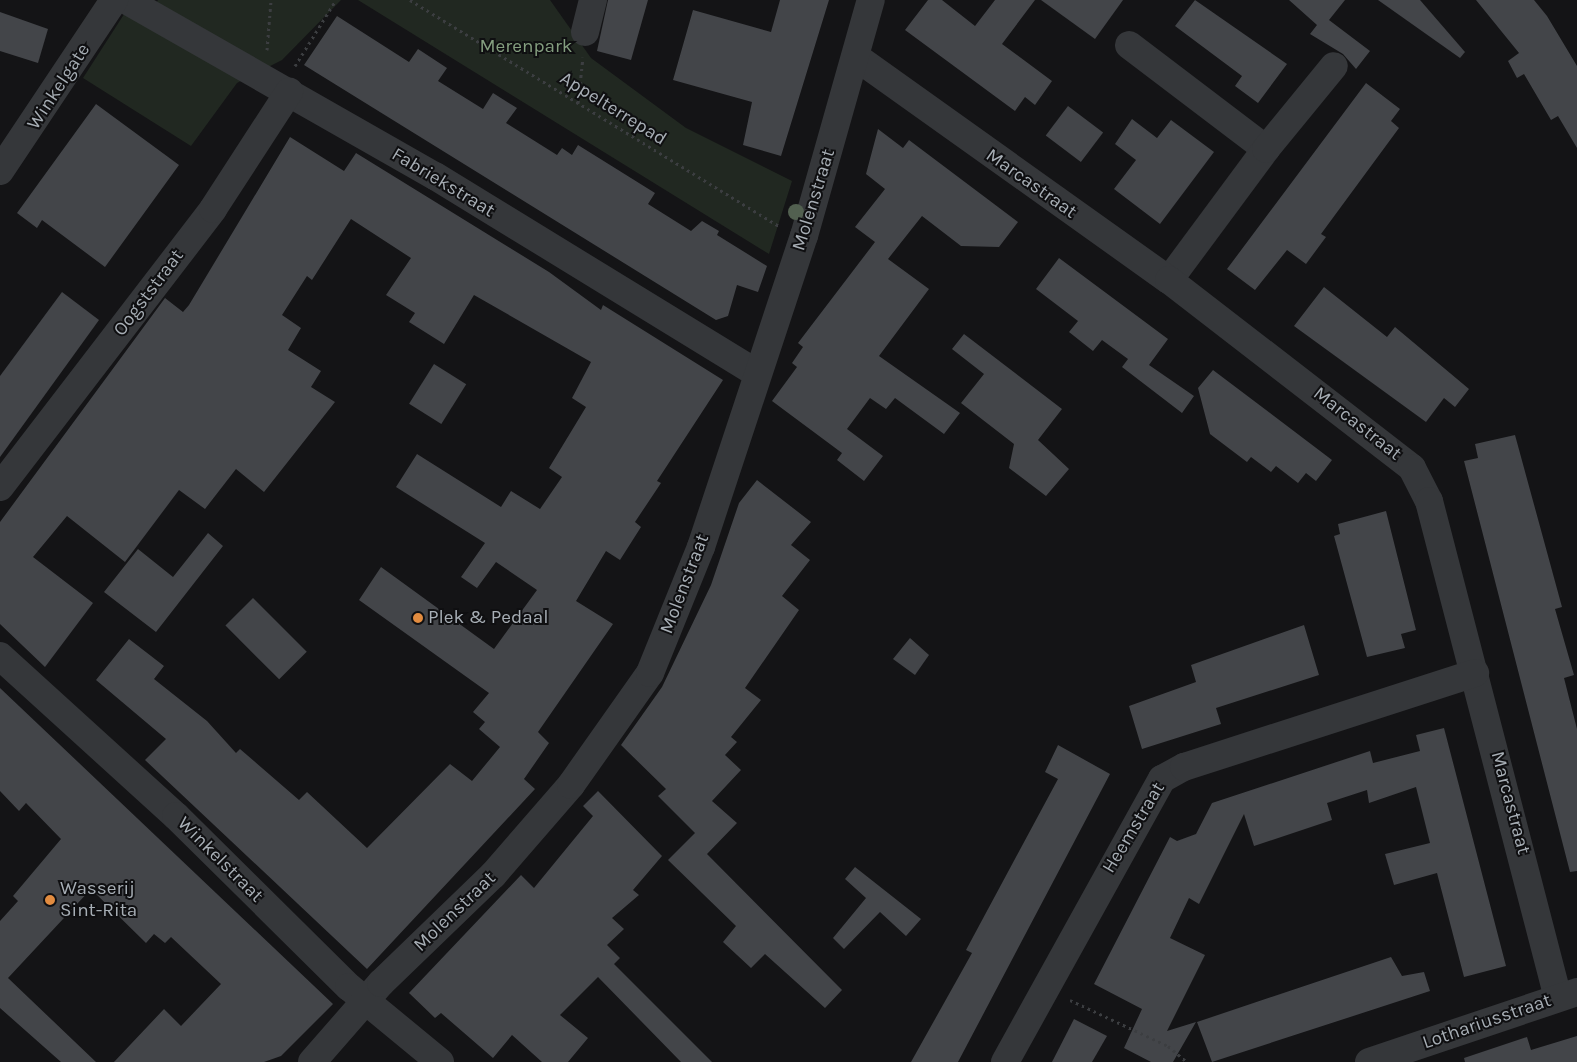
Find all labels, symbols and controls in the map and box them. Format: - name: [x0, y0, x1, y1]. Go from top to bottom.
- park label: Merenpark: [479, 36, 573, 58]
- street label: Winkelgate: [23, 40, 95, 134]
- street label: Appelterrepad: [555, 67, 671, 151]
- street label: Fabriekstraat: [387, 143, 499, 223]
- street label: Marcastraat: [981, 144, 1081, 224]
- street label: Molenstraat: [788, 146, 840, 254]
- street label: Oogststraat: [109, 245, 189, 341]
- street label: Marcastraat: [1308, 382, 1406, 466]
- street label: Molenstraat: [656, 531, 714, 637]
- place label: Plek & Pedaal: [428, 607, 548, 629]
- marker: Plek & Pedaal: [412, 612, 424, 624]
- street label: Marcastraat: [1485, 749, 1535, 857]
- street label: Heemstraat: [1098, 778, 1170, 878]
- street label: Winkelstraat: [172, 812, 268, 908]
- street label: Molenstraat: [409, 867, 501, 957]
- place label: Wasserij Sint-Rita: [60, 878, 137, 922]
- marker: Wasserij Sint-Rita: [44, 894, 56, 906]
- street label: Lothariusstraat: [1420, 989, 1554, 1055]

